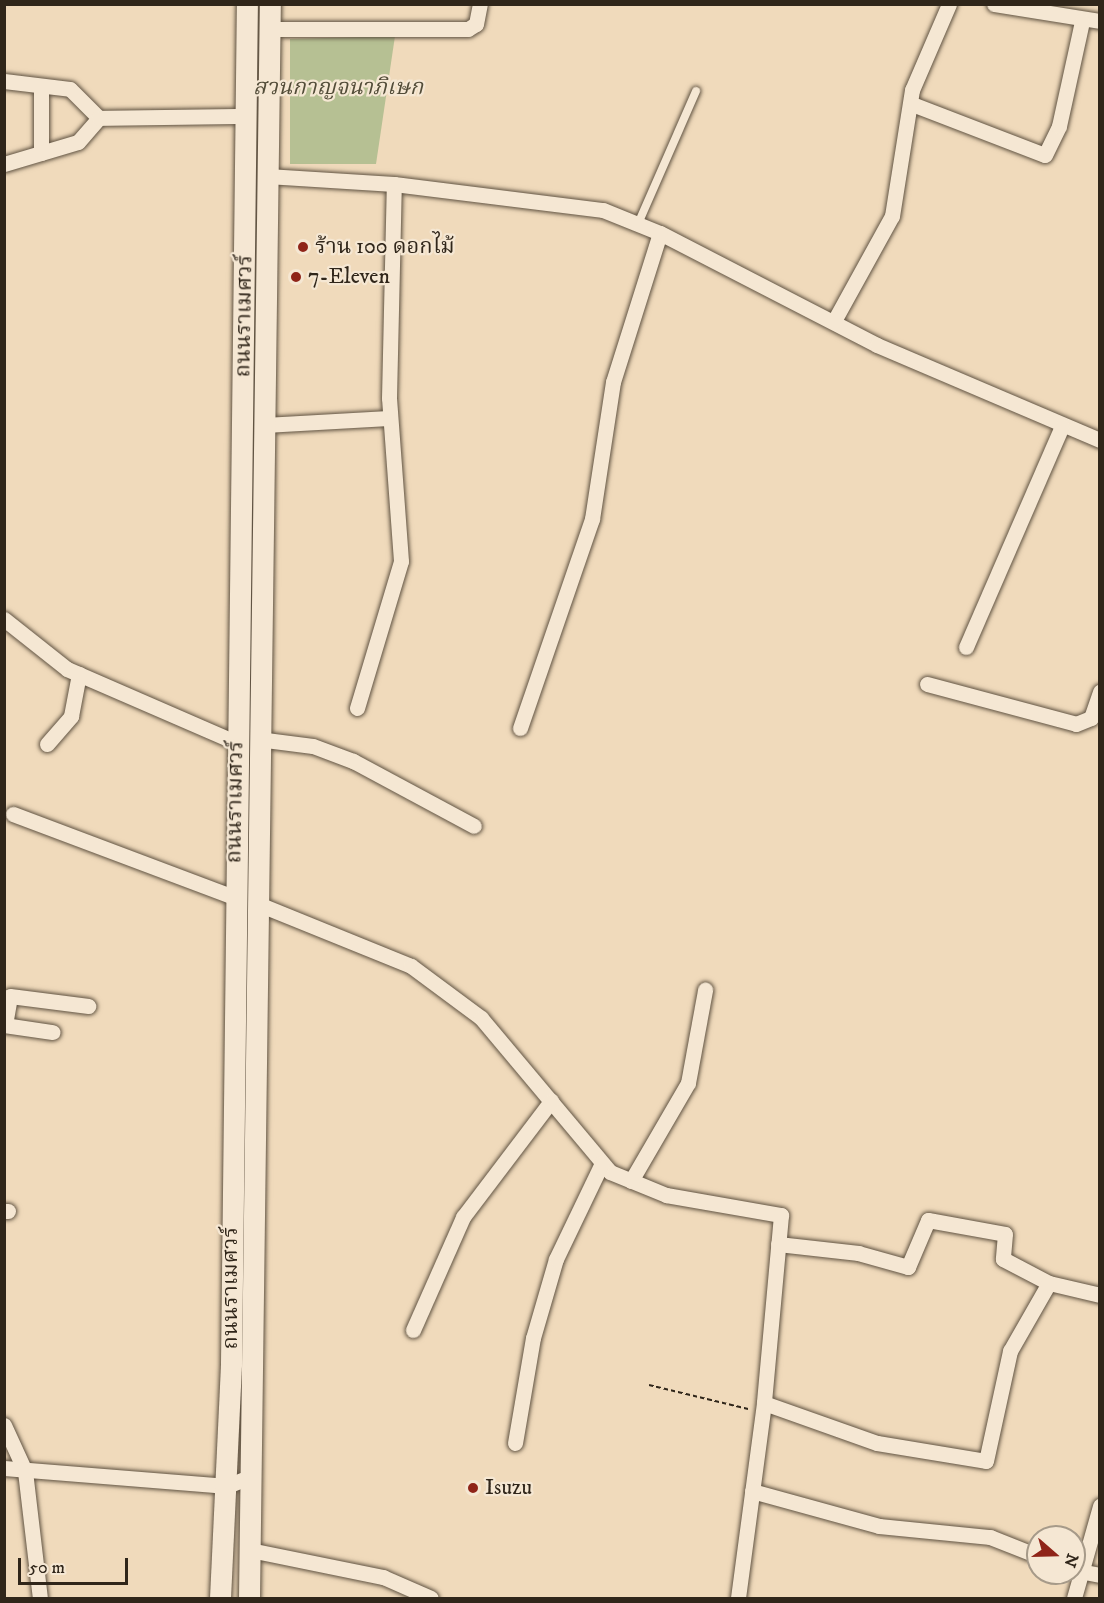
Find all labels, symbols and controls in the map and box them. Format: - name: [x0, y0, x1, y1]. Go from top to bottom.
- park label: สวนกาญจนาภิเษก: [253, 75, 423, 101]
- place label: ร้าน 100 ดอกไม้: [315, 234, 455, 260]
- marker: ร้าน 100 ดอกไม้: [296, 240, 310, 254]
- street label: ถนนราเมศวร์: [230, 254, 258, 378]
- place label: 7-Eleven: [308, 264, 390, 290]
- marker: 7-Eleven: [289, 270, 303, 284]
- street label: ถนนราเมศวร์: [221, 740, 249, 864]
- street label: ถนนราเมศวร์: [218, 1227, 244, 1349]
- place label: Isuzu: [485, 1475, 532, 1501]
- marker: Isuzu: [466, 1481, 480, 1495]
- north arrow: [1026, 1525, 1086, 1585]
- scale bar: [21, 1546, 130, 1584]
- text: N: [1059, 1551, 1083, 1570]
- text: 50 m: [29, 1557, 65, 1579]

